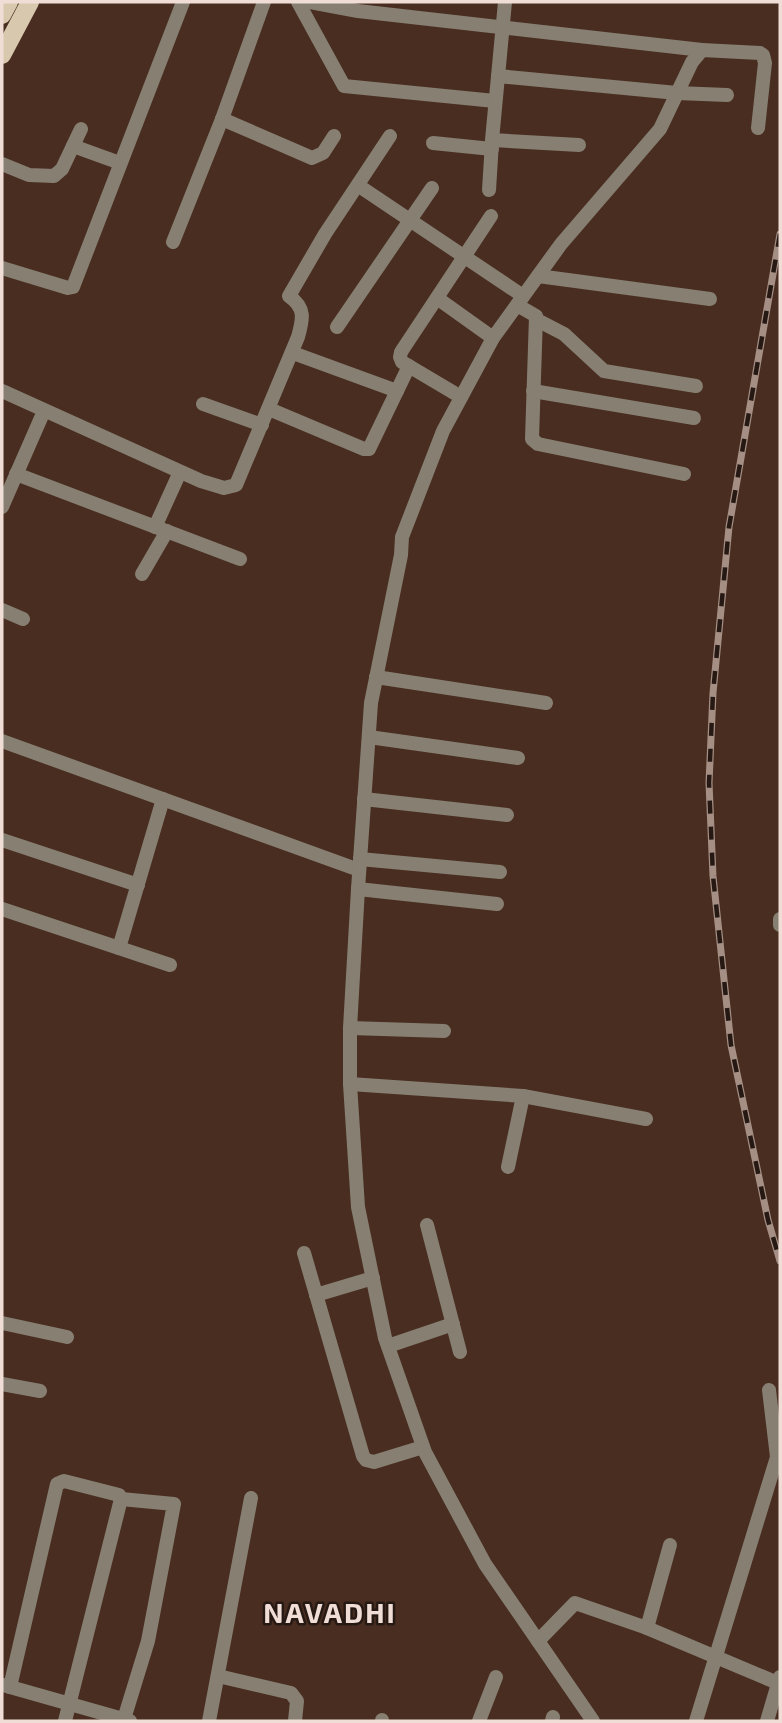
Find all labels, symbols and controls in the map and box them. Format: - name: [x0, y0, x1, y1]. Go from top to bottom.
- district label: NAVADHI: [263, 1595, 397, 1629]

